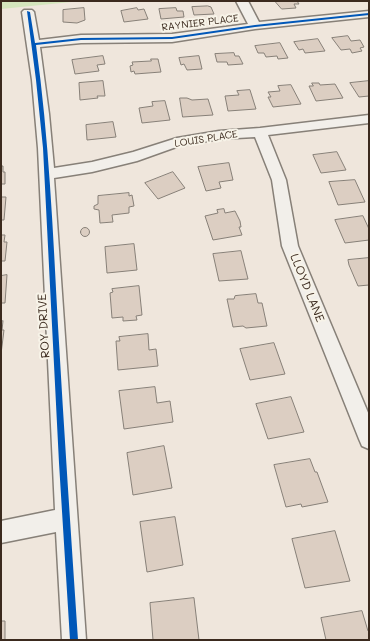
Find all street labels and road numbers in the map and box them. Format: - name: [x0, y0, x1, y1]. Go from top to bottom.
- street label: RAYNIER PLACE: [161, 12, 239, 34]
- street label: LOUIS PLACE: [174, 128, 238, 150]
- street label: LLOYD LANE: [287, 252, 327, 324]
- street label: ROY DRIVE: [35, 293, 53, 359]

